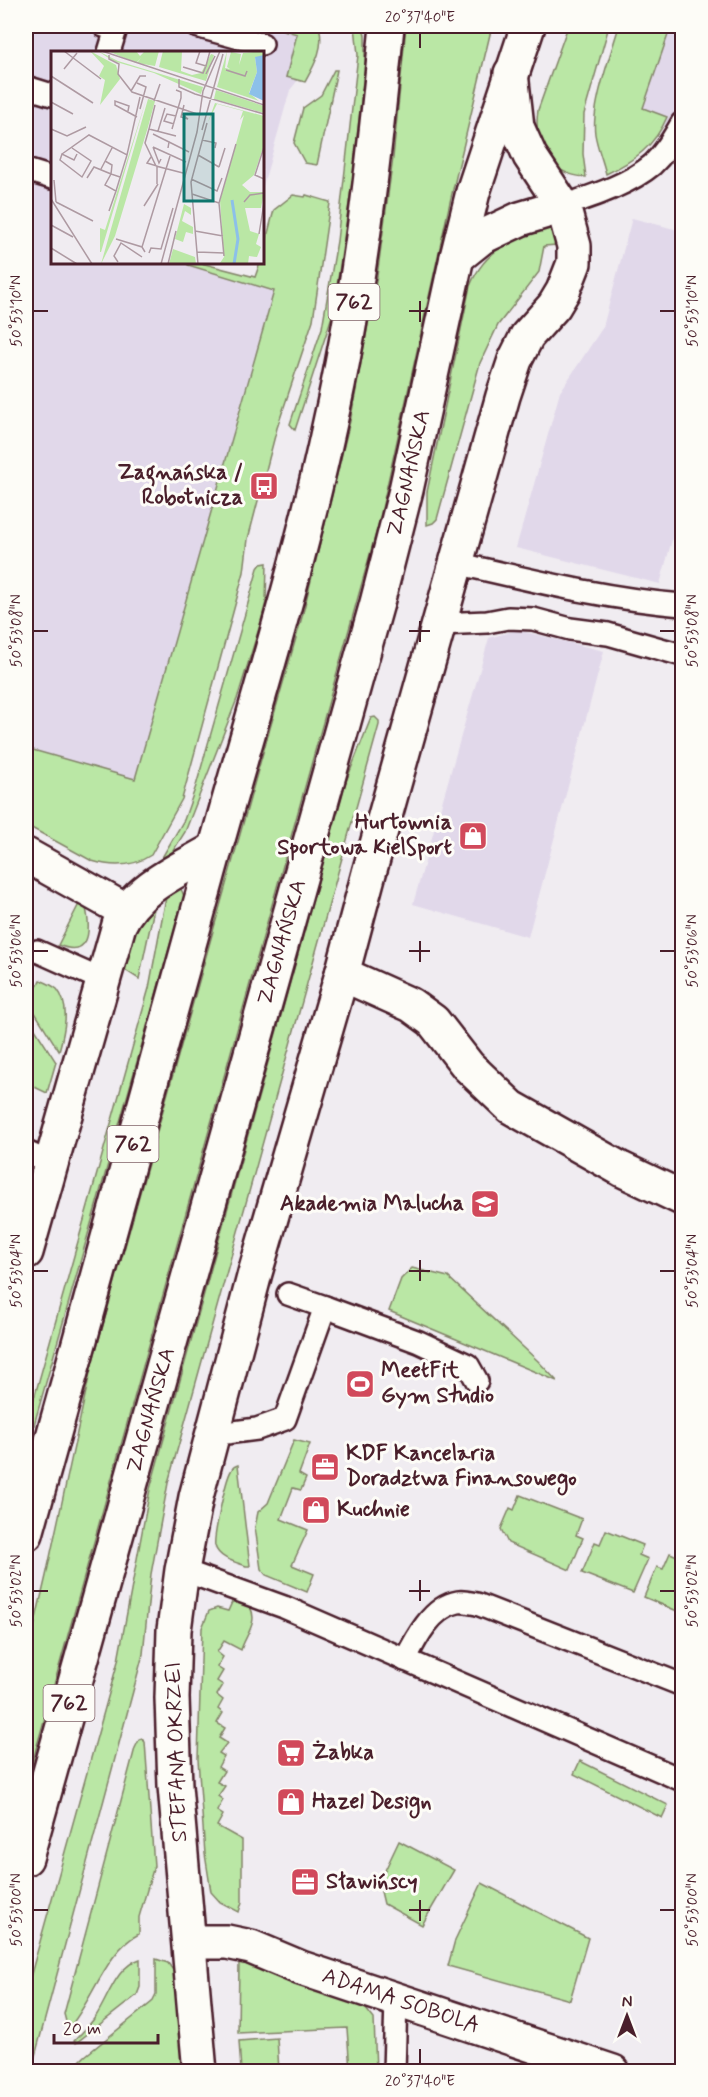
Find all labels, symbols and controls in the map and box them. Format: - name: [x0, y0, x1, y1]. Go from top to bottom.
- text: 20°37'40"E: [385, 8, 455, 28]
- inset map: [51, 51, 264, 264]
- text: 50°53'10"N: [7, 275, 27, 347]
- text: 50°53'10"N: [683, 275, 703, 347]
- road number: 762: [328, 284, 380, 320]
- street label: ZAGNAŃSKA: [381, 407, 437, 539]
- place label: Zagnańska / Robotnicza: [117, 459, 243, 512]
- bus stop icon: Zagnańska / Robotnicza: [248, 470, 280, 502]
- text: 50°53'08"N: [7, 594, 27, 668]
- text: 50°53'08"N: [683, 594, 703, 668]
- place label: Hurtownia Sportowa KielSport: [277, 809, 452, 862]
- shop icon: Hurtownia Sportowa KielSport: [457, 820, 489, 852]
- street label: ZAGNAŃSKA: [251, 876, 313, 1008]
- text: 50°53'06"N: [7, 914, 27, 988]
- text: 50°53'06"N: [683, 914, 703, 988]
- road number: 762: [108, 1126, 158, 1162]
- school or university icon: Akademia Malucha: [469, 1188, 501, 1220]
- place label: Akademia Malucha: [280, 1190, 464, 1218]
- text: 50°53'04"N: [7, 1234, 27, 1308]
- text: 50°53'04"N: [683, 1234, 703, 1308]
- street label: ZAGNAŃSKA: [120, 1344, 182, 1476]
- place label: MeetFit Gym Studio: [381, 1357, 494, 1410]
- sports icon: MeetFit Gym Studio: [344, 1368, 376, 1400]
- place label: KDF Kancelaria Doradztwa Finansowego: [346, 1440, 577, 1496]
- office icon: KDF Kancelaria Doradztwa Finansowego: [309, 1451, 341, 1483]
- shop icon: Kuchnie: [300, 1494, 332, 1526]
- place label: Kuchnie: [337, 1496, 410, 1524]
- text: 50°53'02"N: [7, 1555, 27, 1627]
- text: 50°53'02"N: [683, 1555, 703, 1627]
- street label: STEFANA OKRZEI: [160, 1661, 194, 1843]
- road number: 762: [44, 1685, 94, 1721]
- supermarket icon: Żabka: [275, 1737, 307, 1769]
- place label: Żabka: [312, 1739, 374, 1767]
- shop icon: Hazel Design: [275, 1786, 307, 1818]
- place label: Hazel Design: [312, 1788, 431, 1819]
- office icon: Sławińscy: [289, 1866, 321, 1898]
- place label: Sławińscy: [326, 1868, 418, 1896]
- text: 50°53'00"N: [7, 1873, 27, 1947]
- text: 50°53'00"N: [683, 1873, 703, 1947]
- street label: ADAMA SOBOLA: [318, 1962, 483, 2041]
- north arrow: [597, 1986, 657, 2046]
- text: N: [622, 1992, 632, 2013]
- scale bar: [54, 2007, 158, 2045]
- text: 20 m: [63, 2017, 101, 2041]
- text: 20°37'40"E: [385, 2072, 455, 2092]

